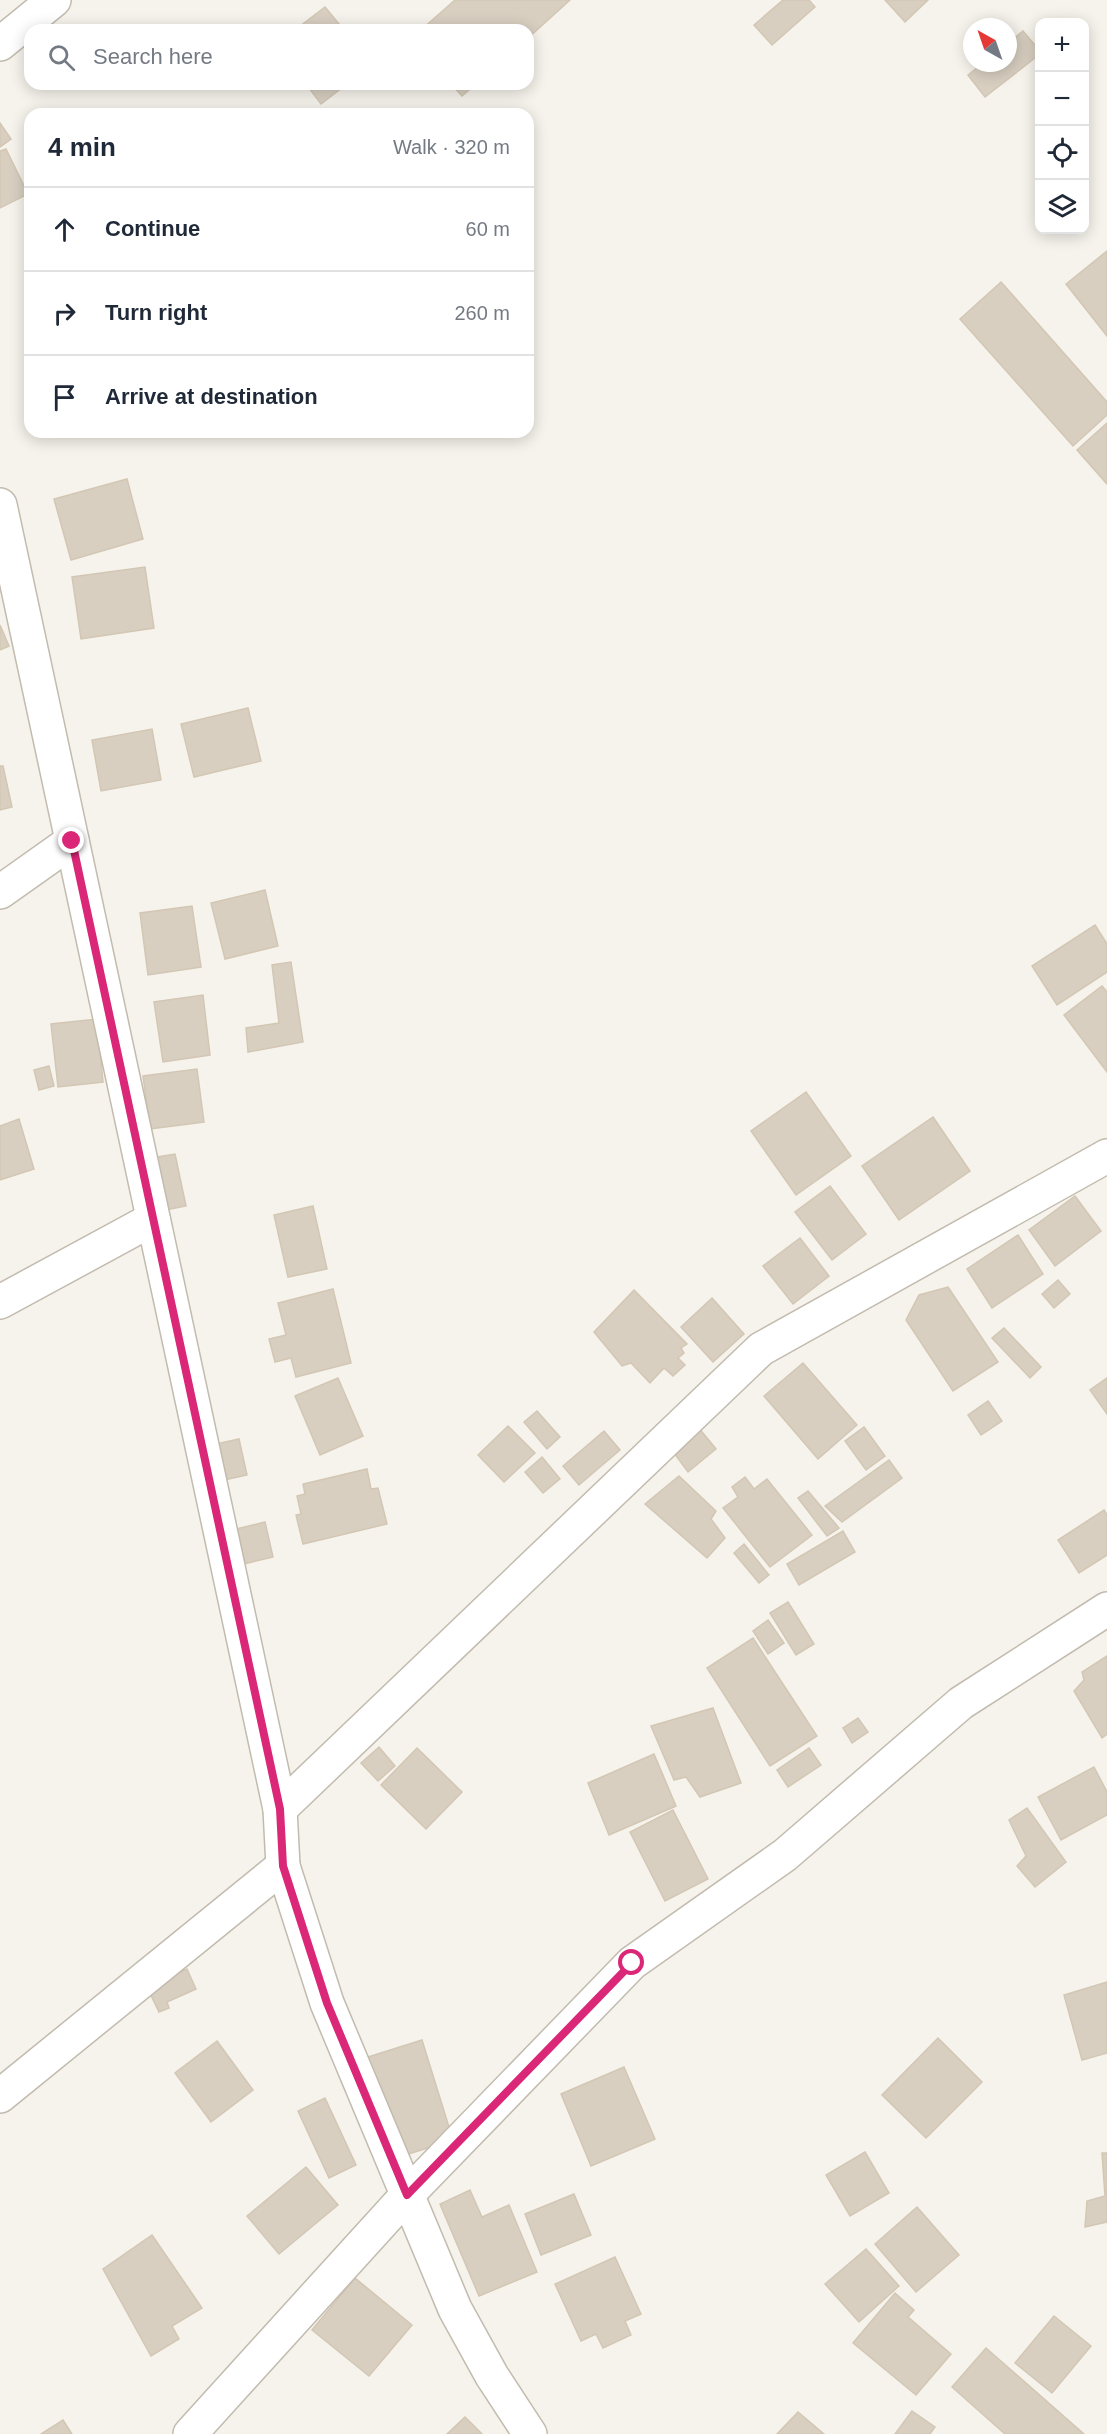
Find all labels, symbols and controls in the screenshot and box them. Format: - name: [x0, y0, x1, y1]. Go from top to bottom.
- north arrow: [963, 18, 1017, 72]
- map controls: [1035, 18, 1089, 234]
- button: +: [1035, 18, 1089, 72]
- search box: [24, 24, 534, 90]
- icon: search: [45, 41, 78, 74]
- text: Search here: [93, 44, 213, 69]
- button: −: [1035, 72, 1089, 126]
- button: locate: [1035, 126, 1089, 180]
- text: 4 min: [48, 132, 116, 162]
- text: Walk · 320 m: [393, 136, 510, 158]
- button: layers: [1035, 180, 1089, 234]
- icon: ahead: [48, 213, 81, 246]
- text: Continue: [105, 216, 200, 241]
- text: 60 m: [466, 218, 510, 240]
- icon: right: [48, 297, 81, 330]
- text: Turn right: [105, 300, 207, 325]
- text: 260 m: [454, 302, 510, 324]
- icon: arrive: [48, 381, 81, 414]
- text: Arrive at destination: [105, 384, 318, 409]
- route end: [58, 827, 84, 853]
- route start: [618, 1949, 644, 1975]

